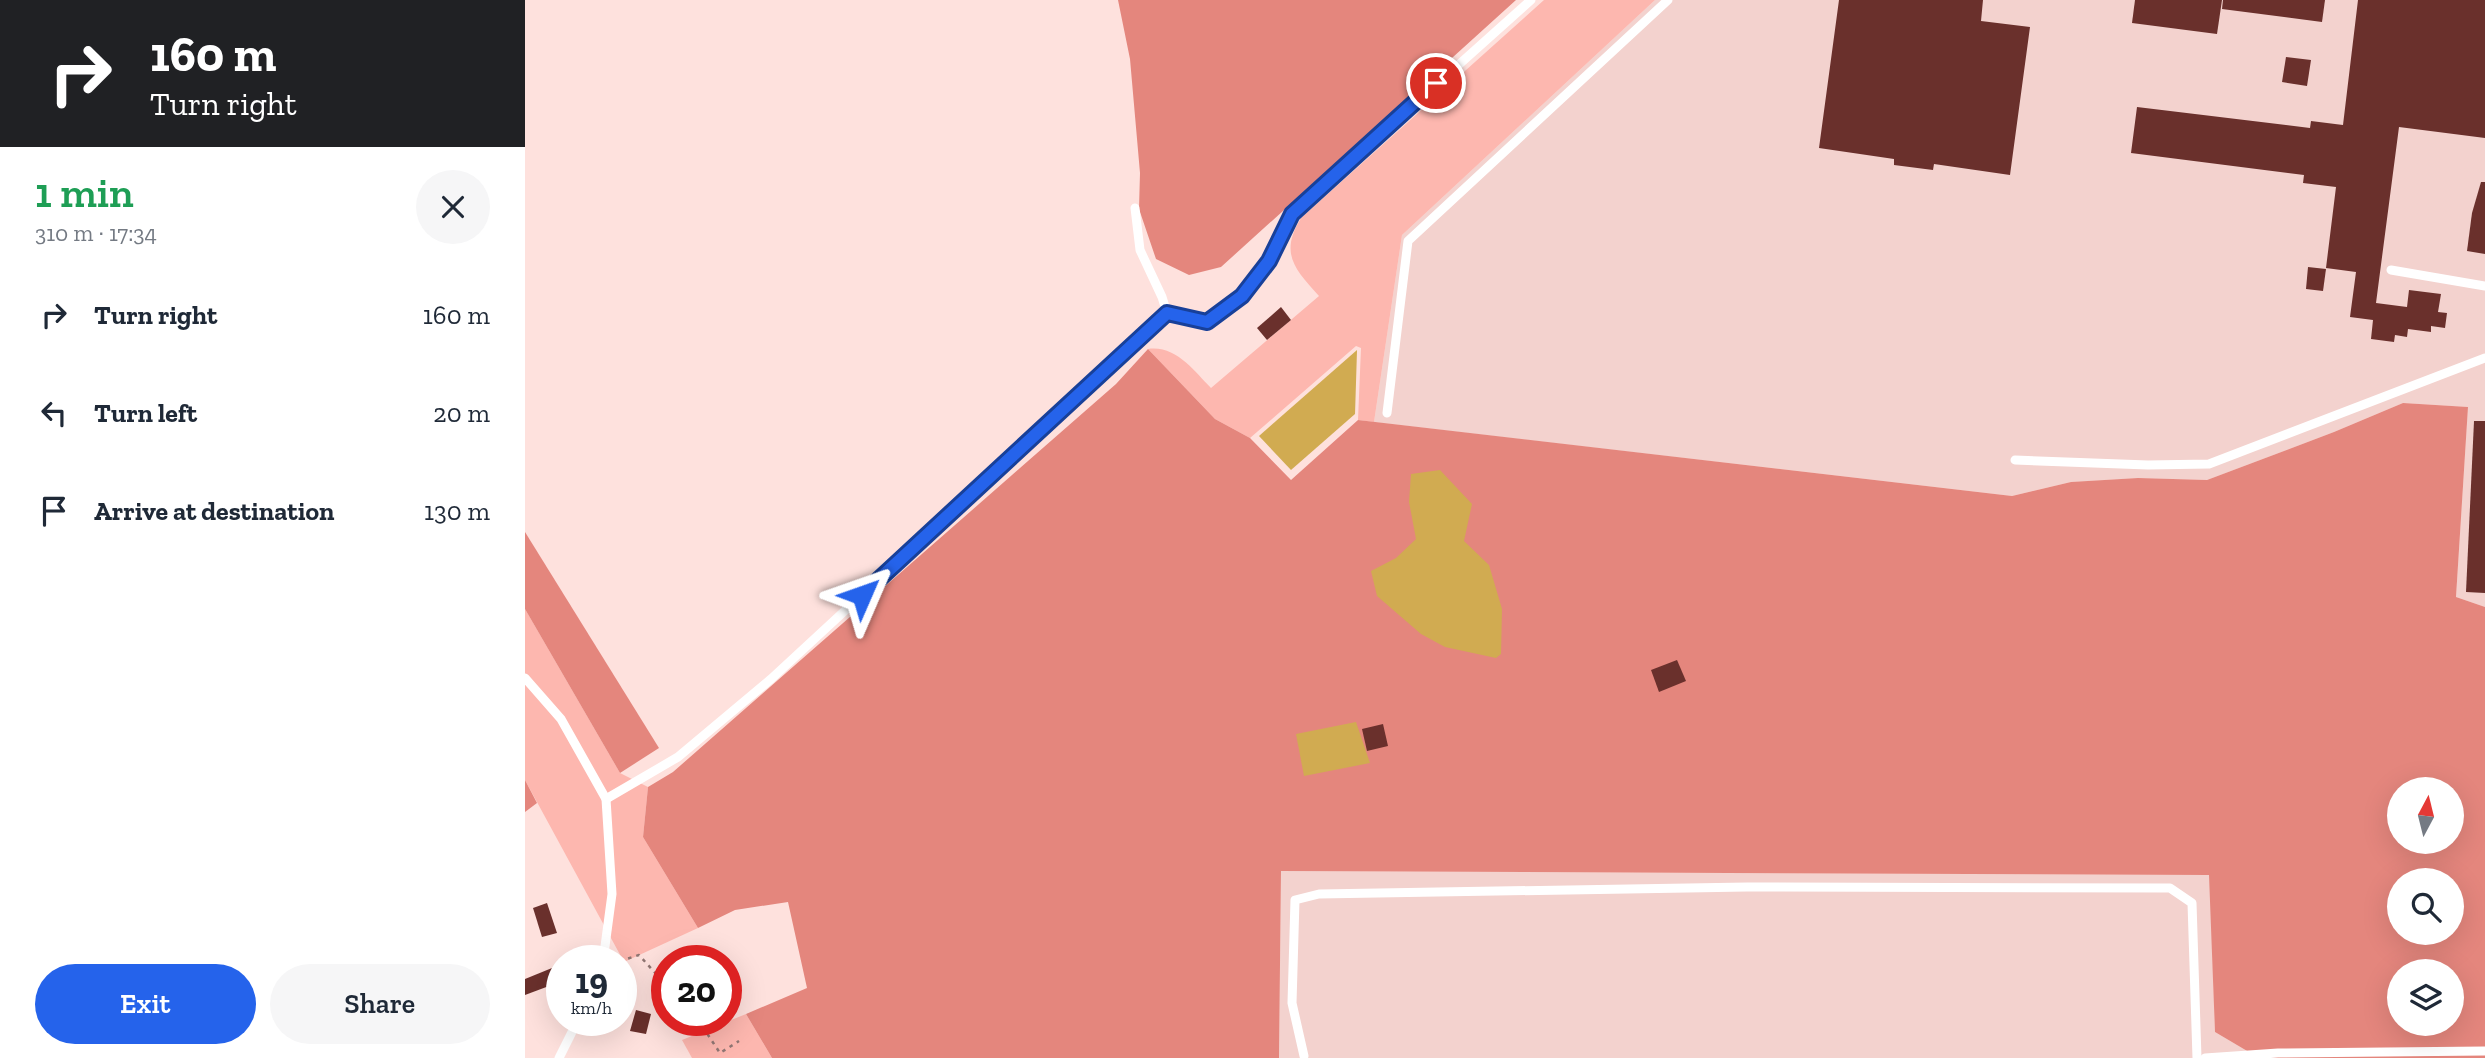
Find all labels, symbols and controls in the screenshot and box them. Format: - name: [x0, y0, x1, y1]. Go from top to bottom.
- text: 160 m: [150, 25, 276, 84]
- icon: right: [35, 28, 126, 119]
- pin: [1406, 53, 1466, 113]
- icon: arrive: [1417, 64, 1455, 102]
- text: Turn right: [150, 85, 297, 123]
- text: 1 min: [35, 167, 134, 218]
- button: close: [416, 170, 490, 244]
- text: 310 m · 17:34: [35, 219, 157, 247]
- icon: right: [35, 296, 73, 334]
- text: Turn right: [94, 299, 217, 331]
- text: 160 m: [423, 299, 490, 331]
- icon: left: [35, 394, 73, 432]
- text: Turn left: [94, 397, 197, 429]
- text: 20 m: [433, 397, 490, 429]
- icon: arrive: [35, 492, 73, 530]
- text: Arrive at destination: [94, 495, 334, 527]
- text: 130 m: [424, 495, 490, 527]
- position arrow: [825, 558, 899, 632]
- north arrow: [2387, 777, 2464, 854]
- map controls: [2387, 777, 2464, 1036]
- button: search: [2387, 868, 2464, 945]
- speed limit sign: 20: [651, 945, 742, 1036]
- button: layers: [2387, 959, 2464, 1036]
- text: 19: [575, 960, 608, 1002]
- button: Exit: [35, 964, 256, 1044]
- button: Share: [270, 964, 490, 1044]
- text: km/h: [571, 997, 612, 1019]

